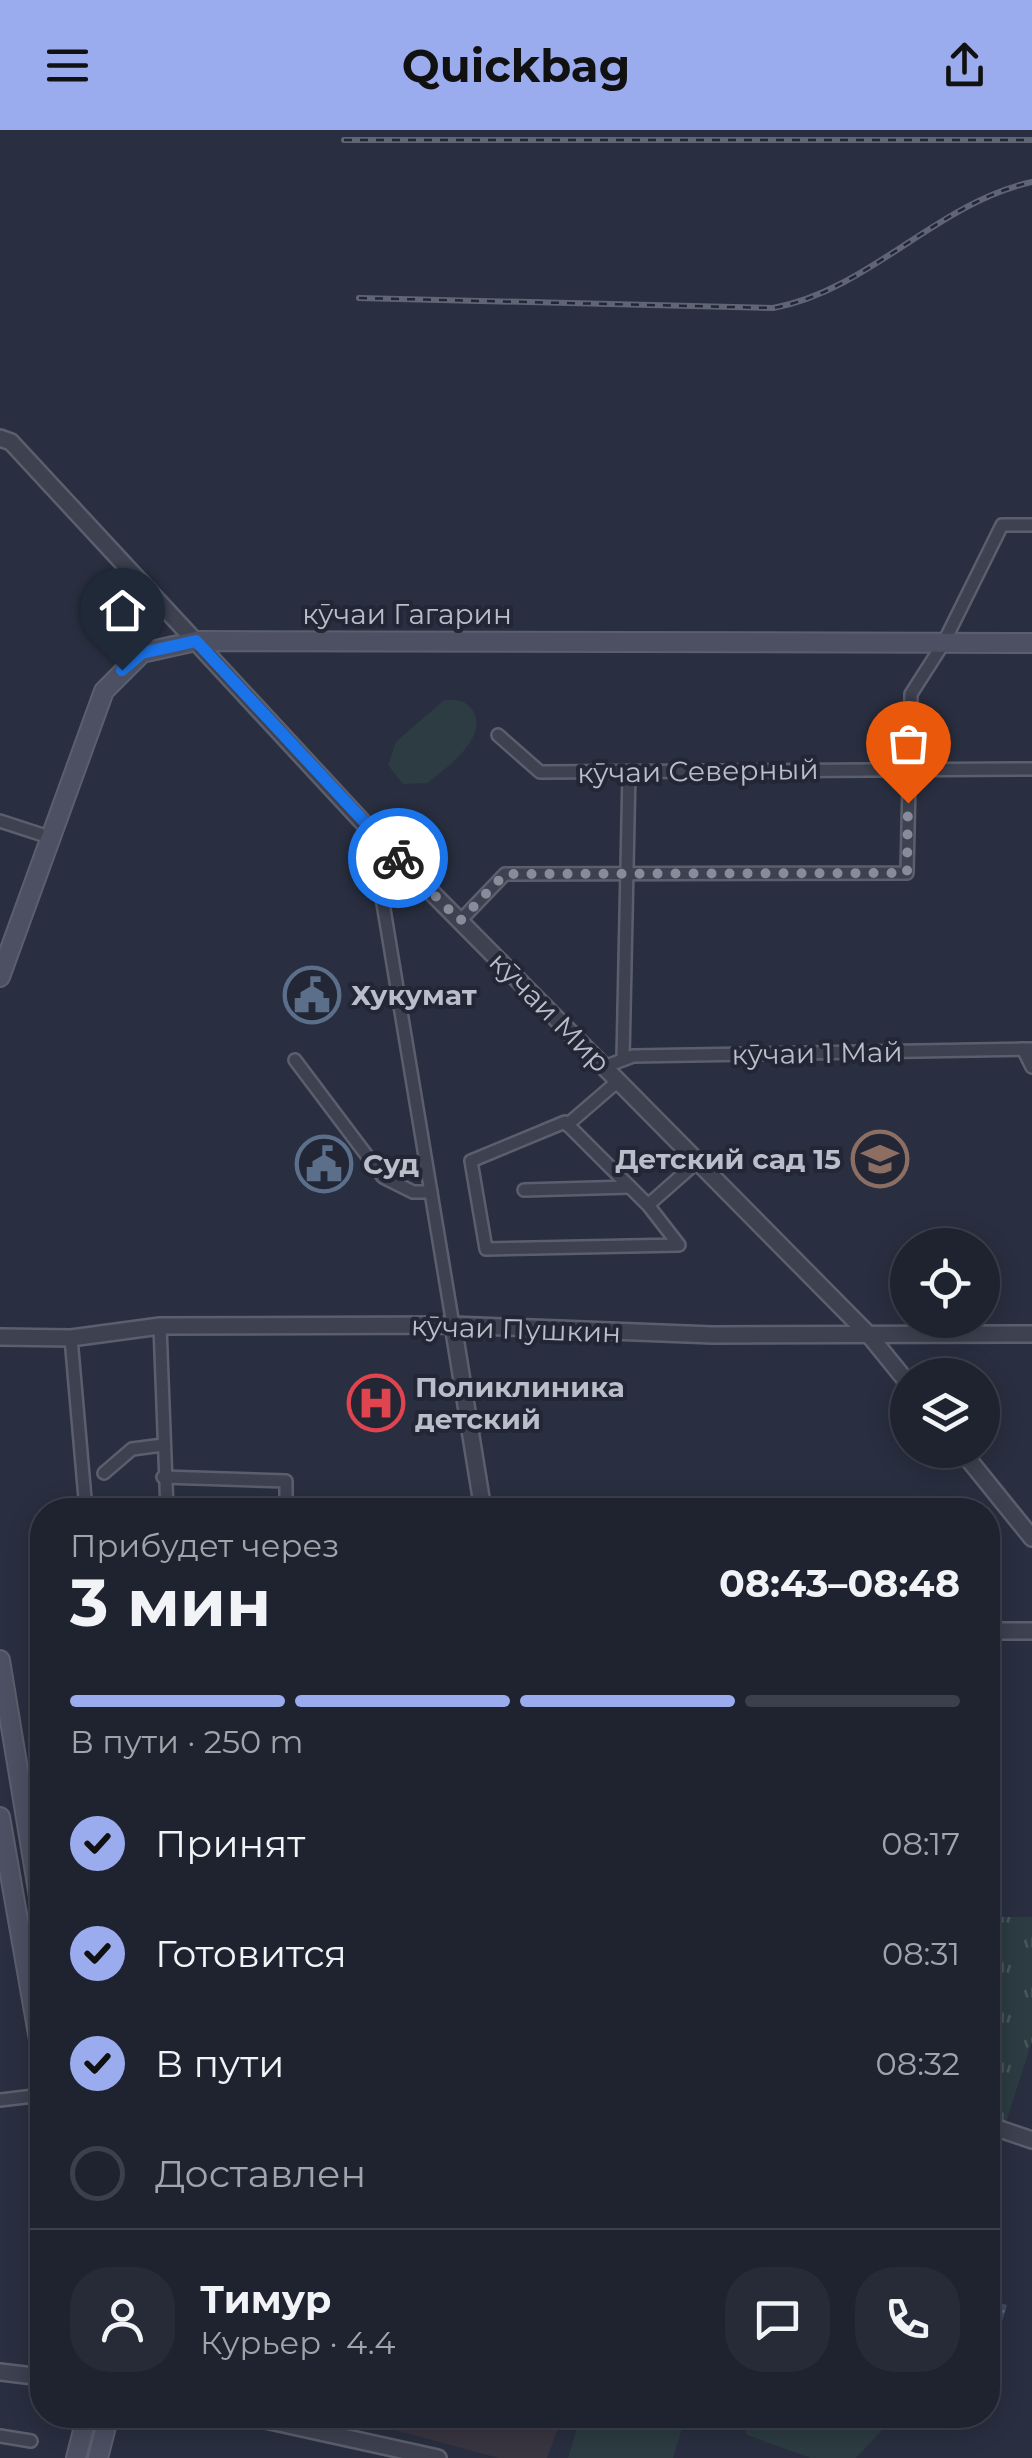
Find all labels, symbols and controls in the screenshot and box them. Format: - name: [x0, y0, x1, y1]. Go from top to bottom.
- icon: menu: [40, 38, 95, 93]
- text: Quickbag: [402, 38, 630, 93]
- icon: share: [937, 38, 992, 93]
- pin: [80, 568, 165, 671]
- icon: home: [95, 583, 150, 638]
- street label: кӯчаи Гагарин: [302, 597, 512, 631]
- pin: [866, 701, 951, 804]
- icon: bag: [881, 716, 936, 771]
- street label: кӯчаи Северный: [577, 752, 819, 790]
- courier: [348, 808, 448, 908]
- icon: bike: [371, 831, 426, 886]
- street label: кӯчаи Мир: [483, 945, 617, 1079]
- public building icon: Хукумат: [282, 965, 342, 1025]
- place label: Хукумат: [351, 978, 477, 1012]
- street label: кӯчаи 1 Май: [731, 1035, 903, 1071]
- school or university icon: Детский сад 15: [850, 1129, 910, 1189]
- public building icon: Суд: [294, 1134, 354, 1194]
- place label: Детский сад 15: [615, 1142, 841, 1176]
- place label: Суд: [363, 1147, 419, 1181]
- map controls: [890, 1228, 1000, 1468]
- button: locate: [890, 1228, 1000, 1338]
- street label: кӯчаи Пушкин: [410, 1308, 622, 1350]
- button: layers: [890, 1358, 1000, 1468]
- place label: Поликлиника детский: [415, 1370, 625, 1436]
- hospital icon: Поликлиника детский: [346, 1373, 406, 1433]
- text: Прибудет через: [70, 1526, 339, 1565]
- text: 08:43–08:48: [719, 1560, 960, 1607]
- text: 3 мин: [70, 1563, 271, 1642]
- text: В пути · 250 m: [70, 1722, 304, 1761]
- icon: check: [70, 1816, 125, 1871]
- text: Принят: [155, 1820, 305, 1867]
- text: 08:17: [881, 1824, 960, 1863]
- icon: check: [70, 1926, 125, 1981]
- text: Готовится: [155, 1930, 347, 1977]
- text: 08:31: [882, 1934, 960, 1973]
- icon: check: [70, 2036, 125, 2091]
- text: В пути: [155, 2040, 284, 2087]
- text: 08:32: [876, 2044, 960, 2083]
- text: Доставлен: [155, 2150, 366, 2197]
- button: person: [70, 2267, 175, 2372]
- button: chat: [725, 2267, 830, 2372]
- button: phone: [855, 2267, 960, 2372]
- text: Тимур: [200, 2276, 331, 2323]
- text: Курьер · 4.4: [200, 2323, 395, 2362]

